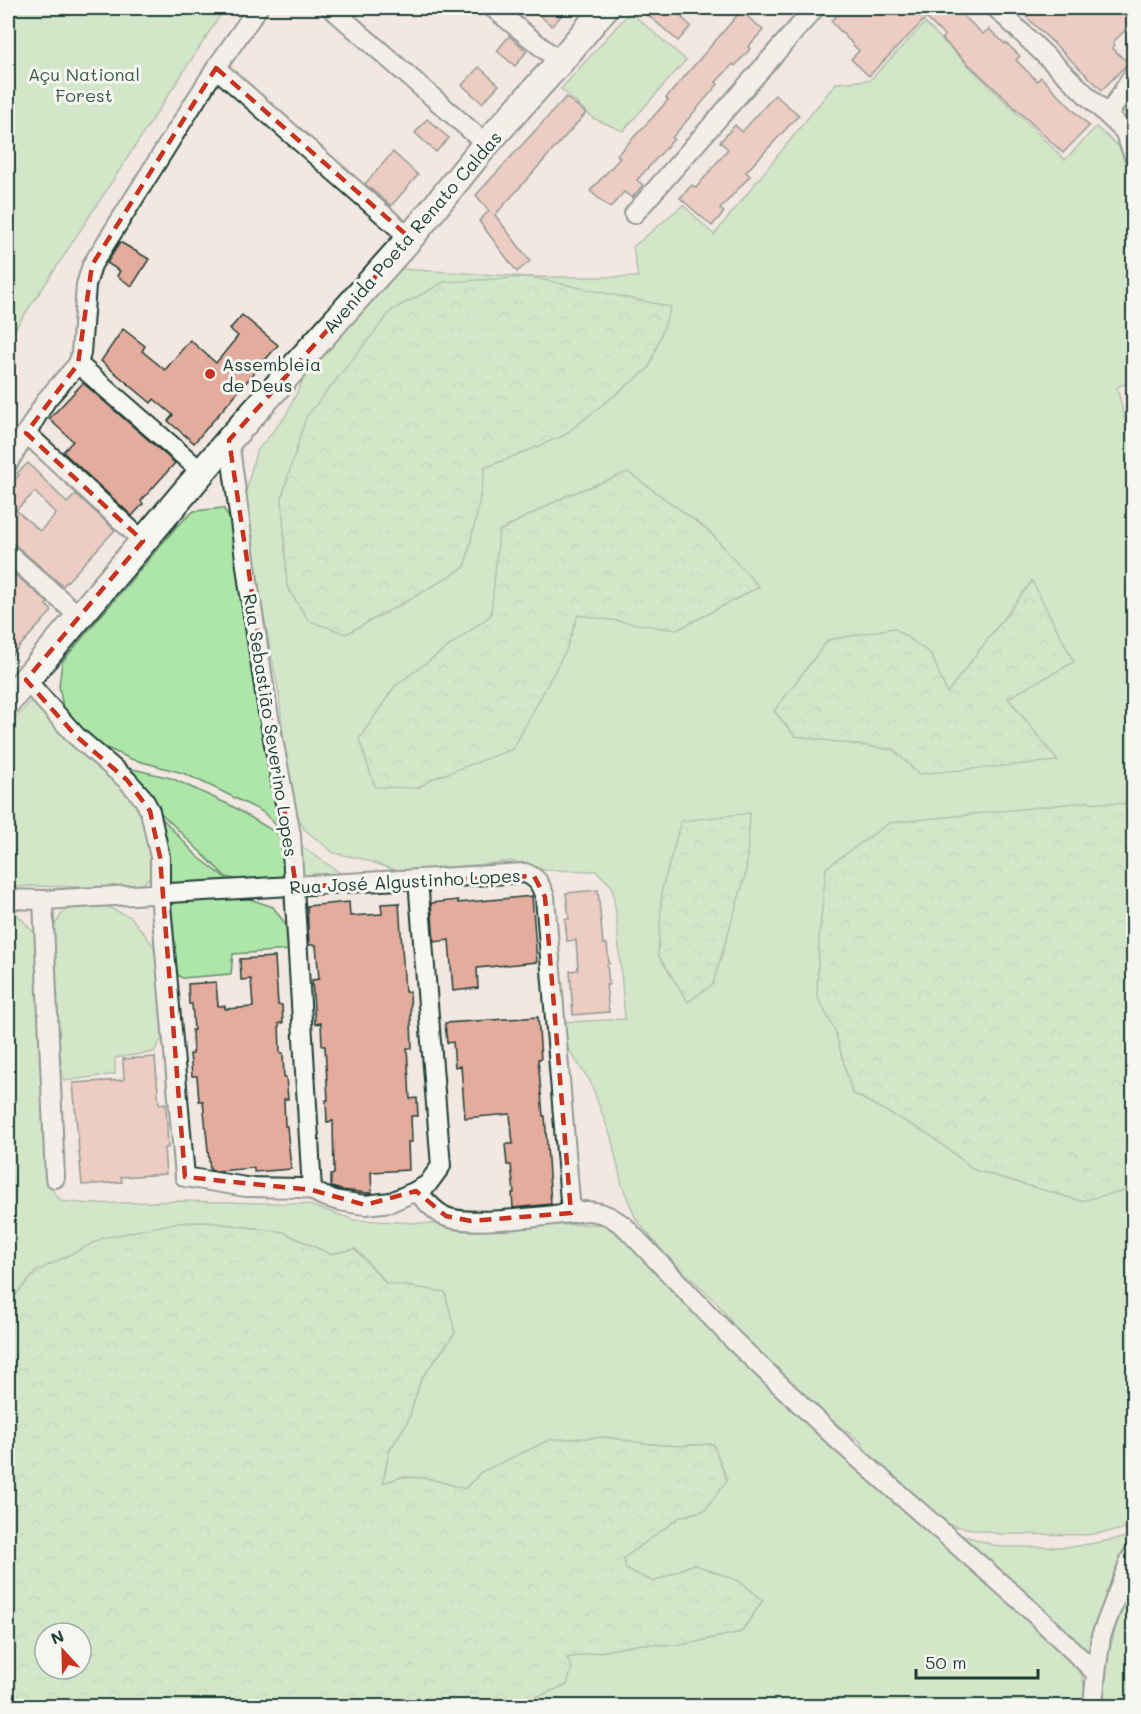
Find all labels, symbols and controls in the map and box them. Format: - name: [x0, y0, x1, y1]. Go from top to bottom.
- park label: Açu National Forest: [28, 62, 140, 107]
- street label: Avenida Poeta Renato Caldas: [317, 126, 507, 338]
- place label: Assembleia de Deus: [222, 352, 321, 397]
- marker: Assembleia de Deus: [203, 367, 217, 381]
- street label: Rua Sebastião Severino Lopes: [238, 592, 304, 858]
- street label: Rua José Algustinho Lopes: [289, 863, 521, 899]
- north arrow: [33, 1621, 93, 1681]
- text: N: [48, 1625, 67, 1649]
- scale bar: [916, 1642, 1038, 1680]
- text: 50 m: [925, 1650, 967, 1674]

